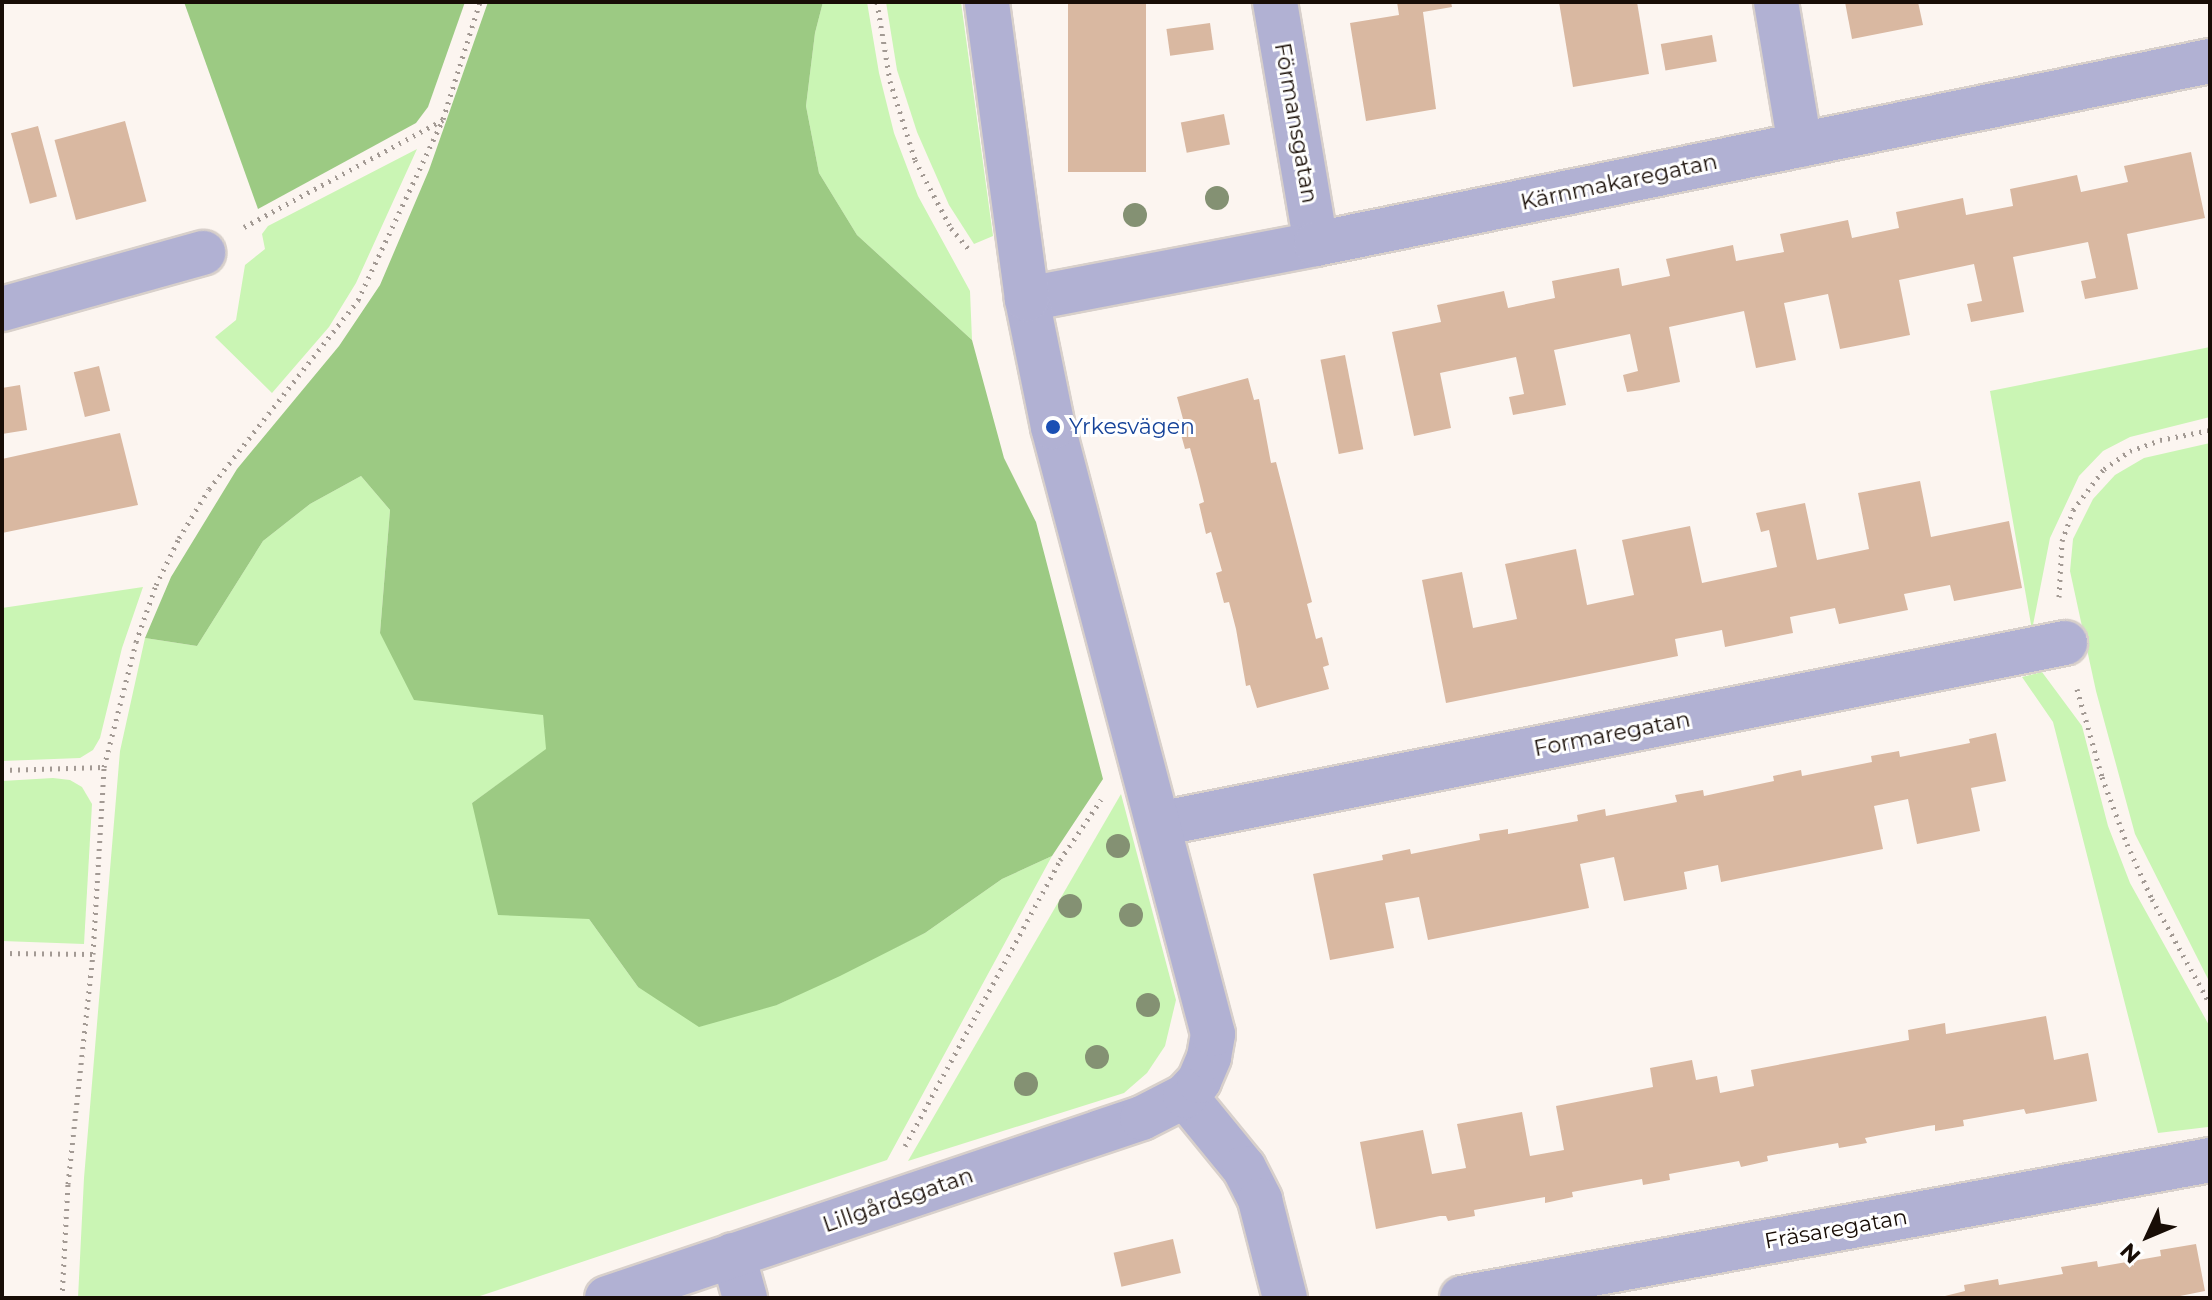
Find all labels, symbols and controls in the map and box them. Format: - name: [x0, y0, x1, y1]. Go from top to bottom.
- street label: Förmansgatan: [1269, 41, 1323, 205]
- street label: Kärnmakaregatan: [1518, 148, 1720, 216]
- place label: Yrkesvägen: [1069, 414, 1195, 440]
- marker: Yrkesvägen: [1044, 418, 1062, 436]
- street label: Formaregatan: [1532, 706, 1692, 762]
- street label: Lillgårdsgatan: [819, 1162, 977, 1238]
- north arrow: [2108, 1196, 2188, 1276]
- street label: Fräsaregatan: [1763, 1203, 1909, 1255]
- text: N: [2114, 1237, 2146, 1269]

